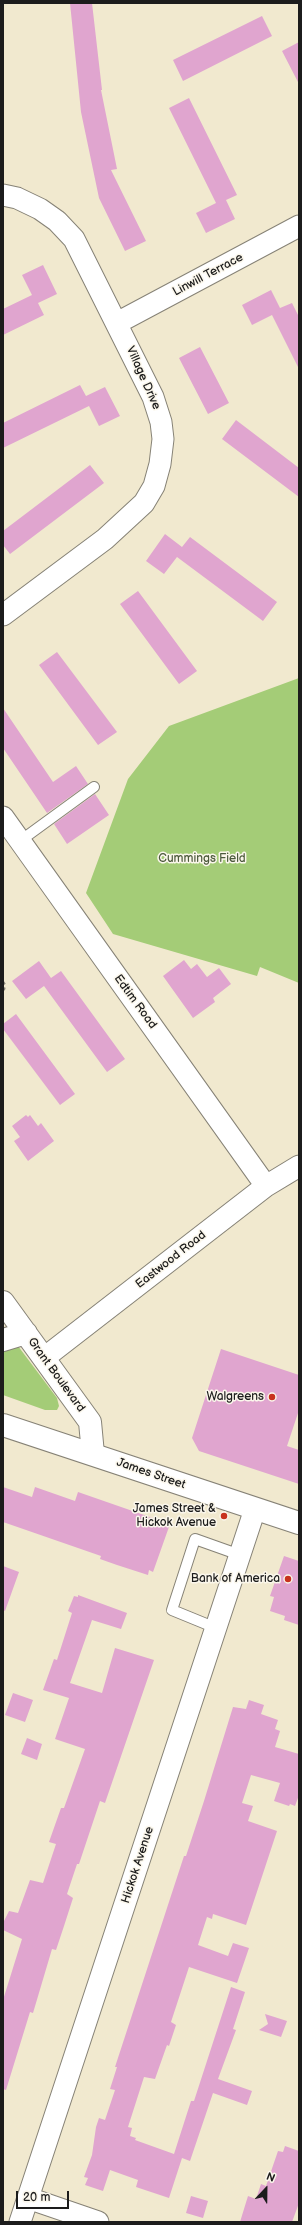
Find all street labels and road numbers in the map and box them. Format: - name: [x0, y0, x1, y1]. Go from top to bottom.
- street label: Linwill Terrace: [170, 250, 246, 300]
- street label: Village Drive: [123, 344, 163, 412]
- street label: Edtim Road: [111, 972, 159, 1032]
- street label: Eastwood Road: [133, 1228, 209, 1292]
- street label: Grant Boulevard: [24, 1335, 88, 1415]
- street label: James Street: [115, 1455, 187, 1493]
- street label: Hickok Avenue: [119, 1825, 157, 1905]

